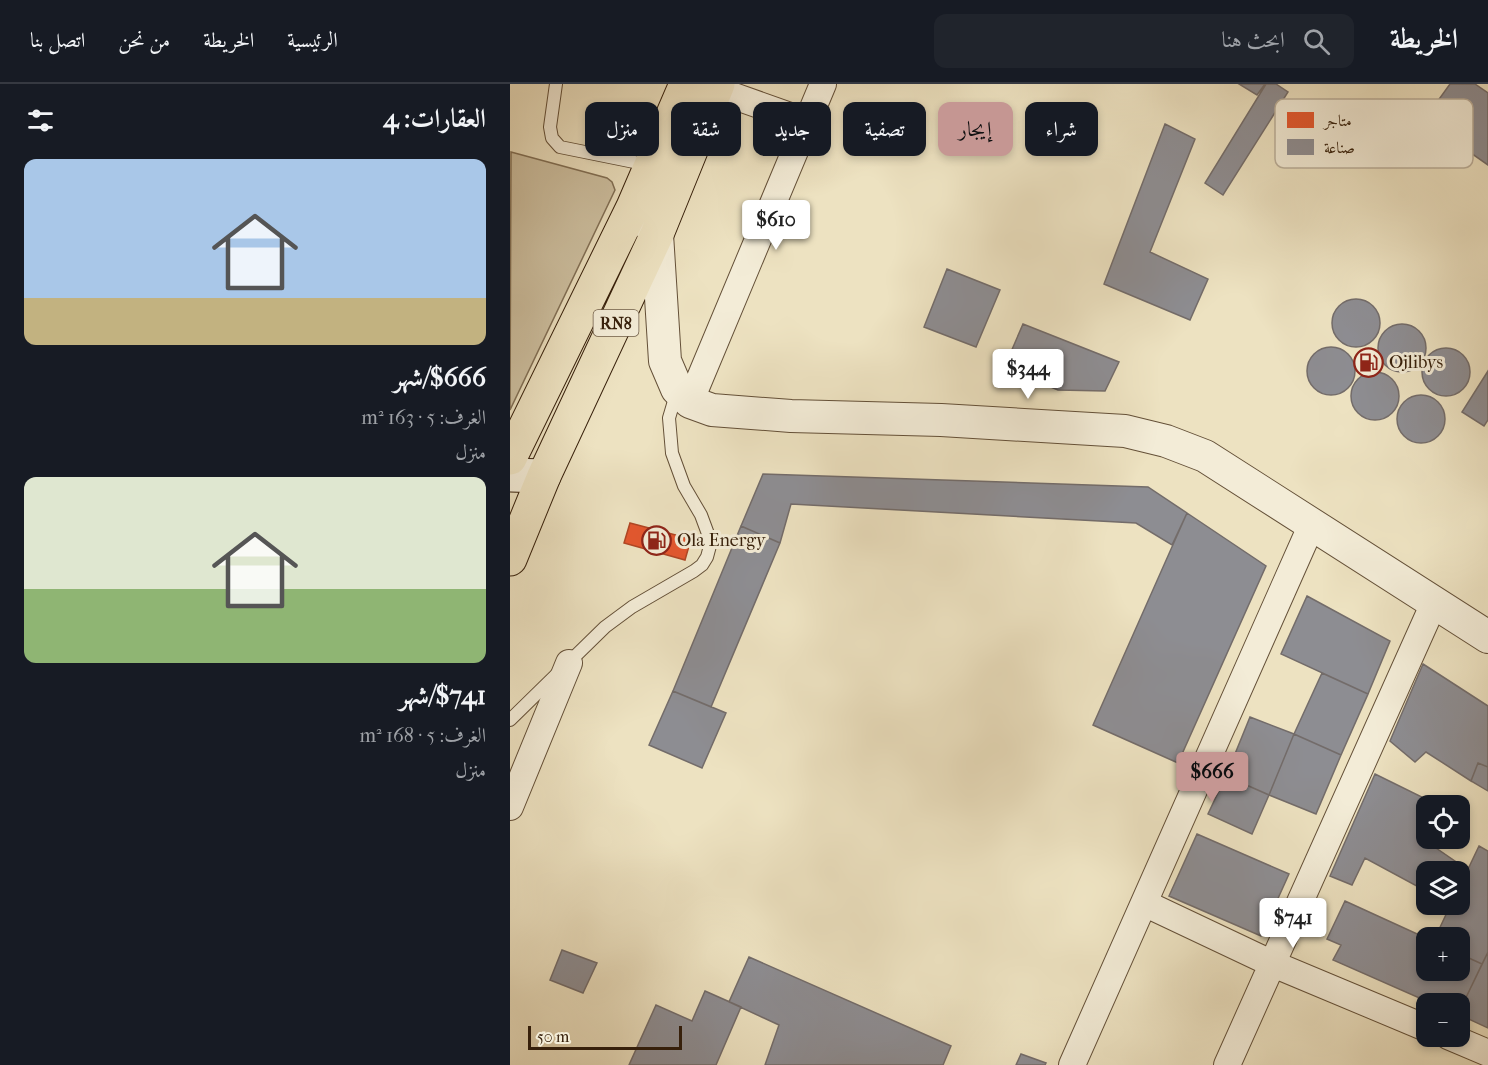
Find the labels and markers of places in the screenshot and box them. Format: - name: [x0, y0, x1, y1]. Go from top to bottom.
- pin: $610: [740, 200, 812, 251]
- fuel station icon: Ojlibys: [1352, 346, 1384, 378]
- pin: $344: [992, 349, 1064, 400]
- place label: Ojlibys: [1389, 352, 1443, 373]
- fuel station icon: Ola Energy: [640, 524, 672, 556]
- place label: Ola Energy: [677, 530, 767, 551]
- pin: $666: [1176, 752, 1248, 803]
- pin: $741: [1257, 898, 1329, 949]

